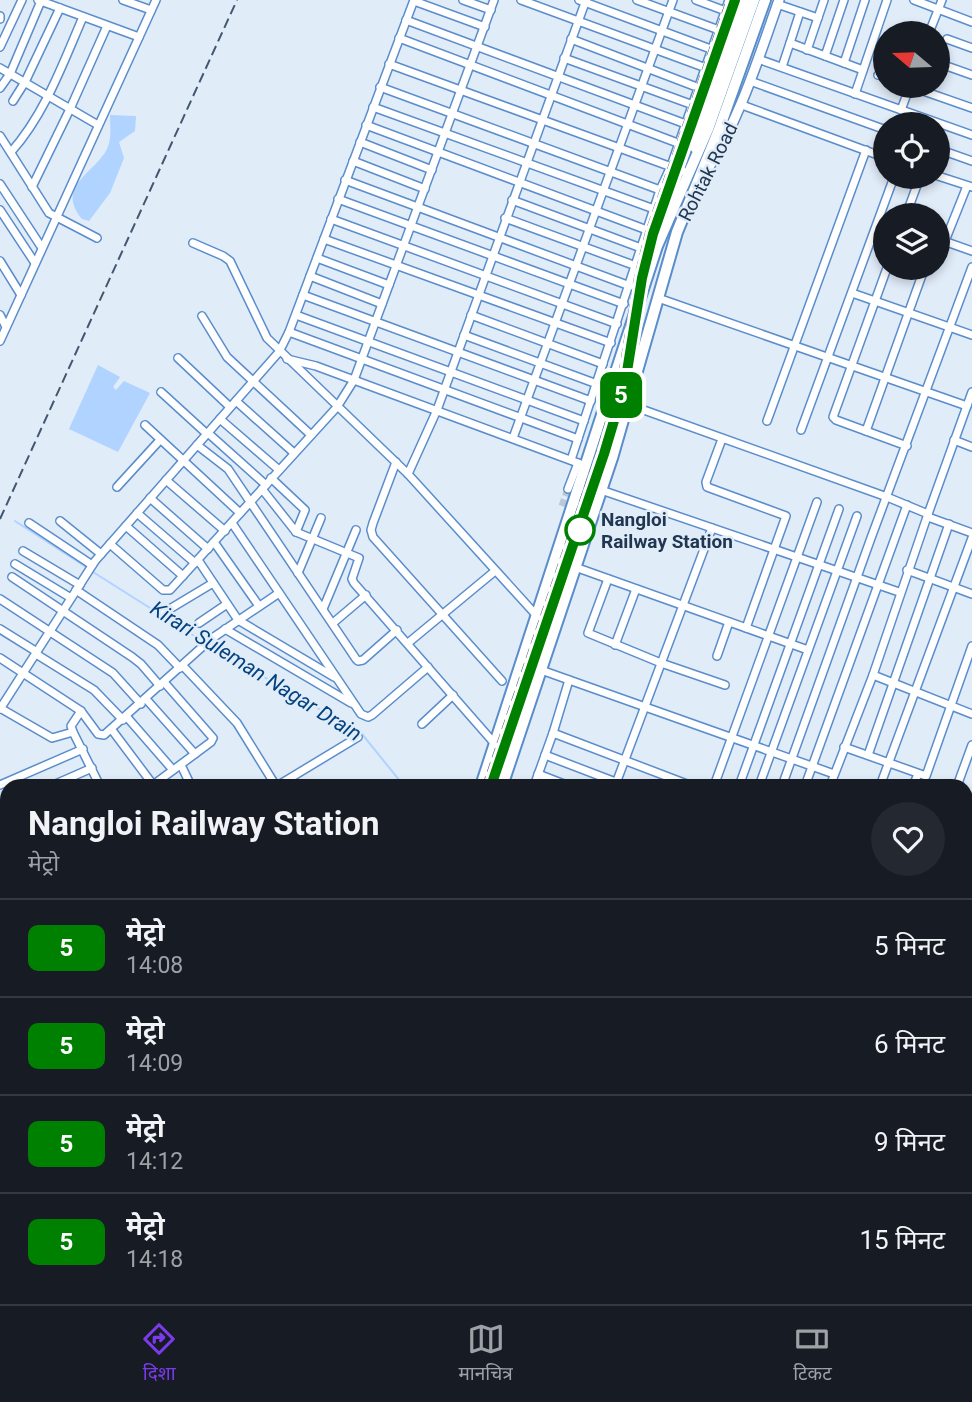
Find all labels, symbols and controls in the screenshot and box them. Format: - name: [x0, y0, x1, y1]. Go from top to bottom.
- north arrow: [873, 21, 950, 98]
- map controls: [873, 21, 950, 280]
- button: locate: [873, 112, 950, 189]
- street label: Rohtak Road: [673, 119, 743, 225]
- button: layers: [873, 203, 950, 280]
- line badge: 5: [598, 372, 644, 418]
- text: 5: [614, 381, 628, 409]
- place label: Nangloi Railway Station: [601, 508, 733, 553]
- marker: Nangloi Railway Station: [565, 515, 595, 545]
- water label: Kirari Suleman Nagar Drain: [146, 596, 366, 746]
- button: heart: [871, 802, 945, 876]
- text: Nangloi Railway Station: [28, 804, 380, 843]
- text: मेट्रो: [28, 850, 59, 877]
- text: मेट्रो: [126, 917, 165, 947]
- text: 5 मिनट: [874, 931, 945, 961]
- text: 5: [60, 934, 73, 962]
- text: 14:08: [126, 952, 183, 979]
- text: मेट्रो: [126, 1015, 165, 1045]
- text: 6 मिनट: [874, 1029, 945, 1059]
- text: 5: [60, 1032, 73, 1060]
- text: 14:09: [126, 1050, 183, 1077]
- text: मेट्रो: [126, 1113, 165, 1143]
- text: 9 मिनट: [874, 1127, 945, 1157]
- text: 5: [60, 1130, 73, 1158]
- text: 14:12: [126, 1148, 183, 1175]
- text: मेट्रो: [126, 1211, 165, 1241]
- text: 15 मिनट: [860, 1225, 945, 1255]
- text: 5: [60, 1228, 73, 1256]
- text: 14:18: [126, 1246, 183, 1273]
- tab: दिशा: [140, 1320, 178, 1388]
- tab: मानचित्र: [458, 1320, 513, 1388]
- tab: टिकट: [793, 1320, 832, 1388]

